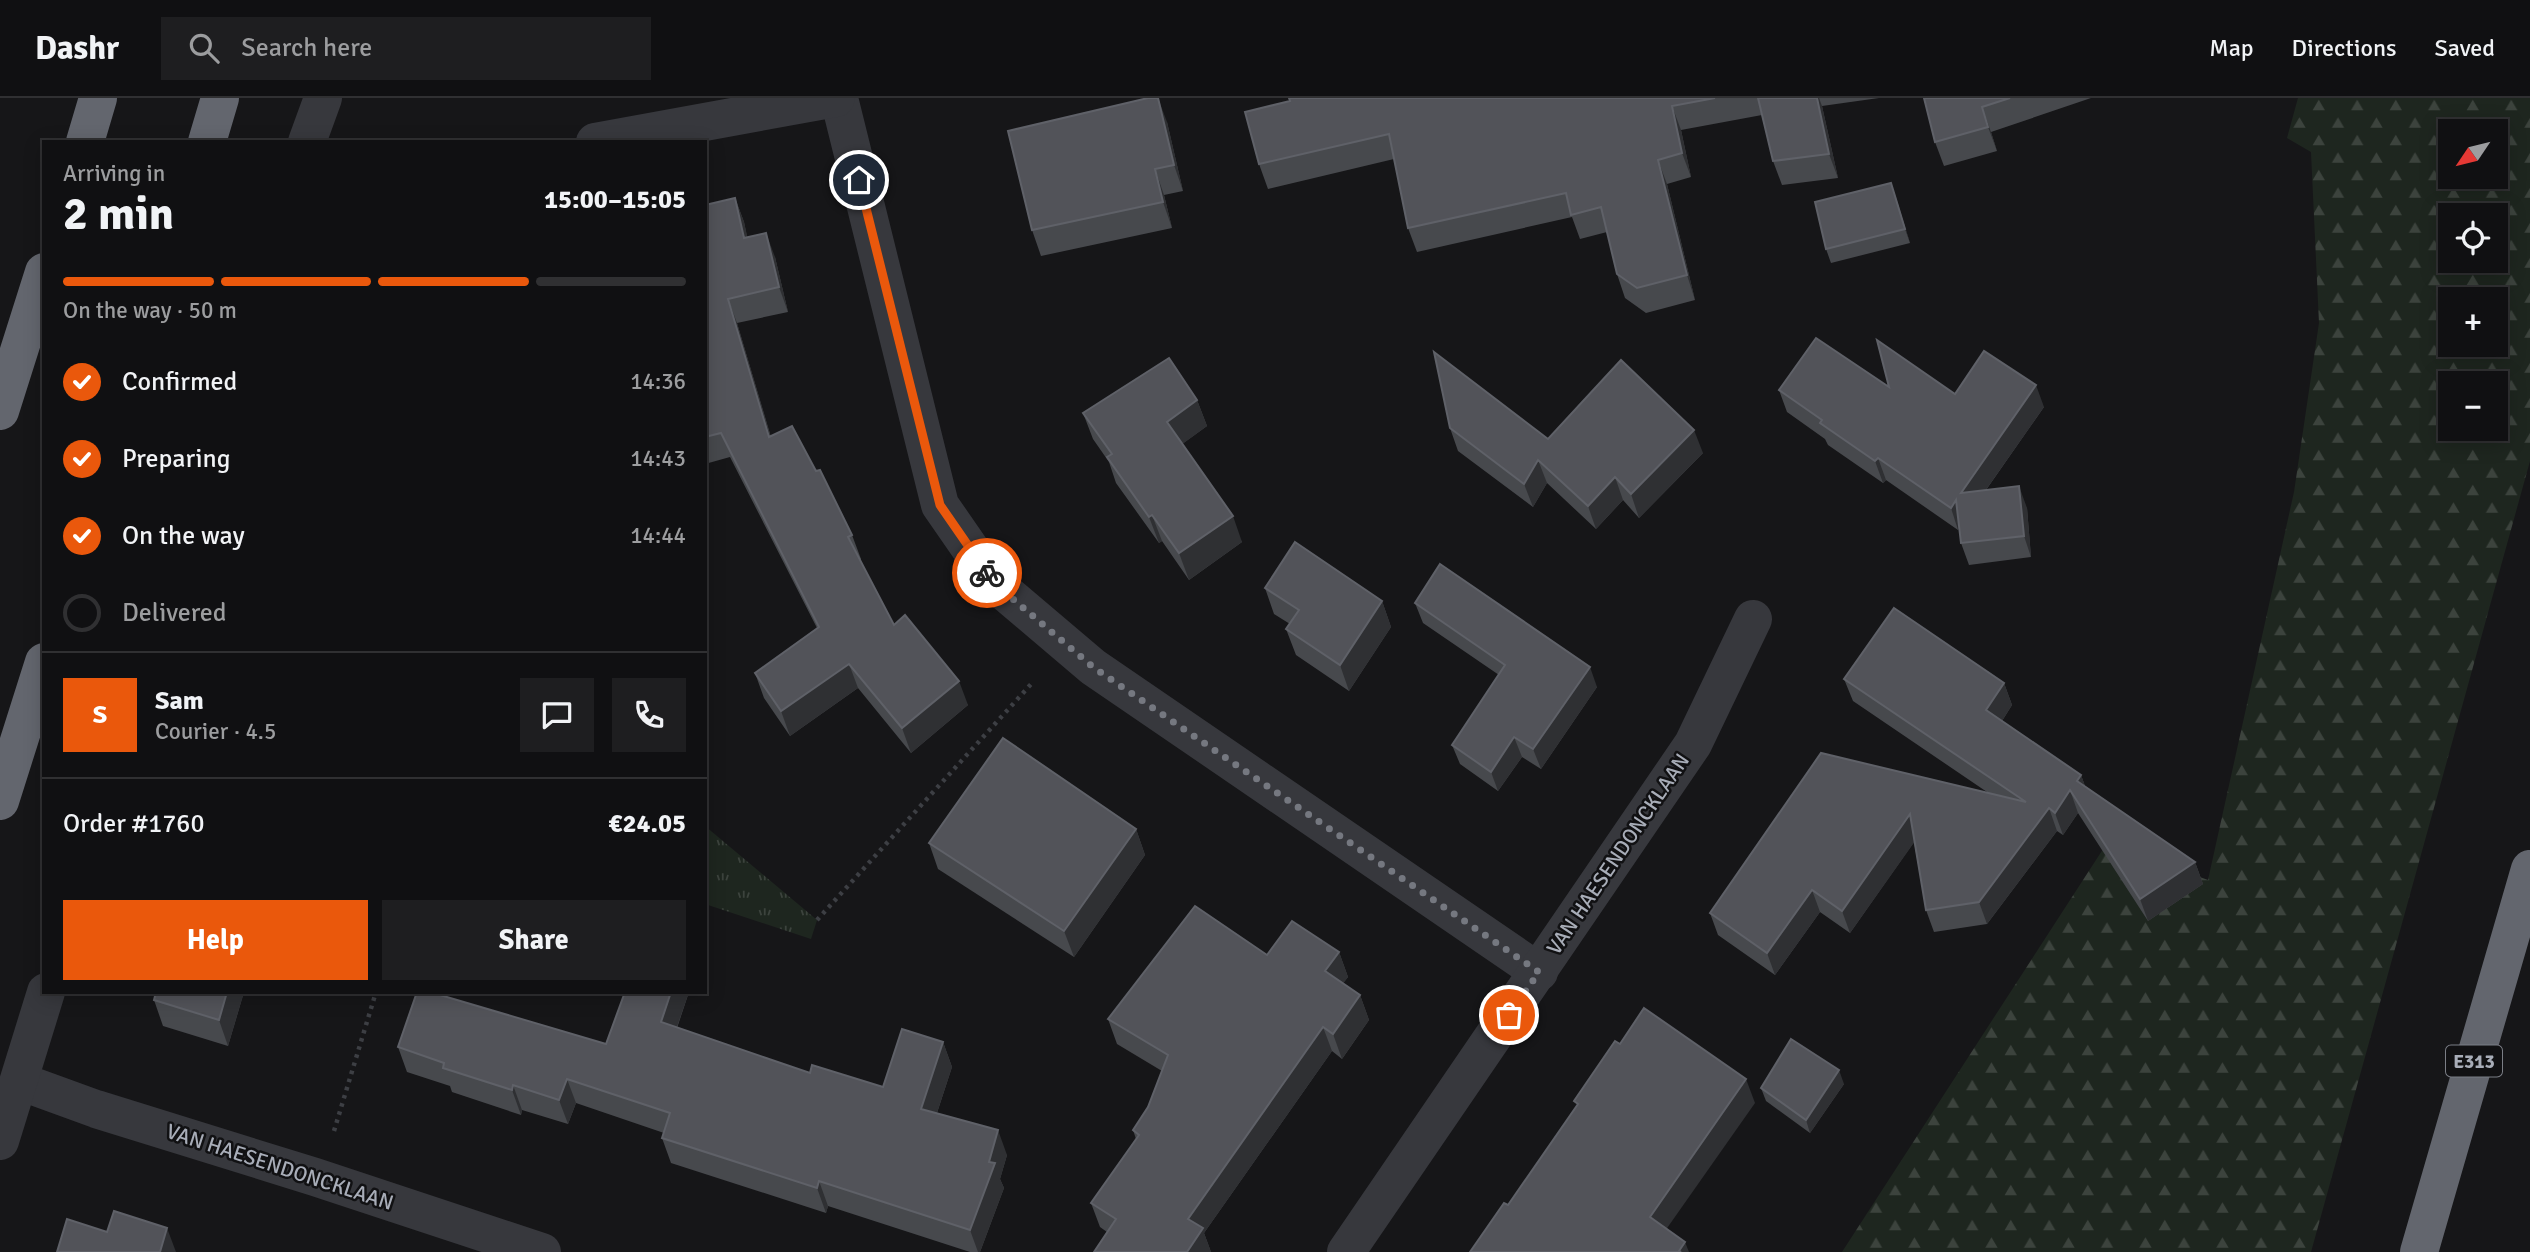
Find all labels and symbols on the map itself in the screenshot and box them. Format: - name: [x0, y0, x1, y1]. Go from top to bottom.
- north arrow: [2438, 119, 2508, 189]
- pin: [829, 150, 889, 210]
- courier: [952, 538, 1022, 608]
- street label: VAN HAESENDONCKLAAN: [1541, 748, 1695, 960]
- pin: [1479, 985, 1539, 1045]
- road number: E313: [2446, 1046, 2502, 1077]
- street label: VAN HAESENDONCKLAAN: [163, 1118, 397, 1216]

